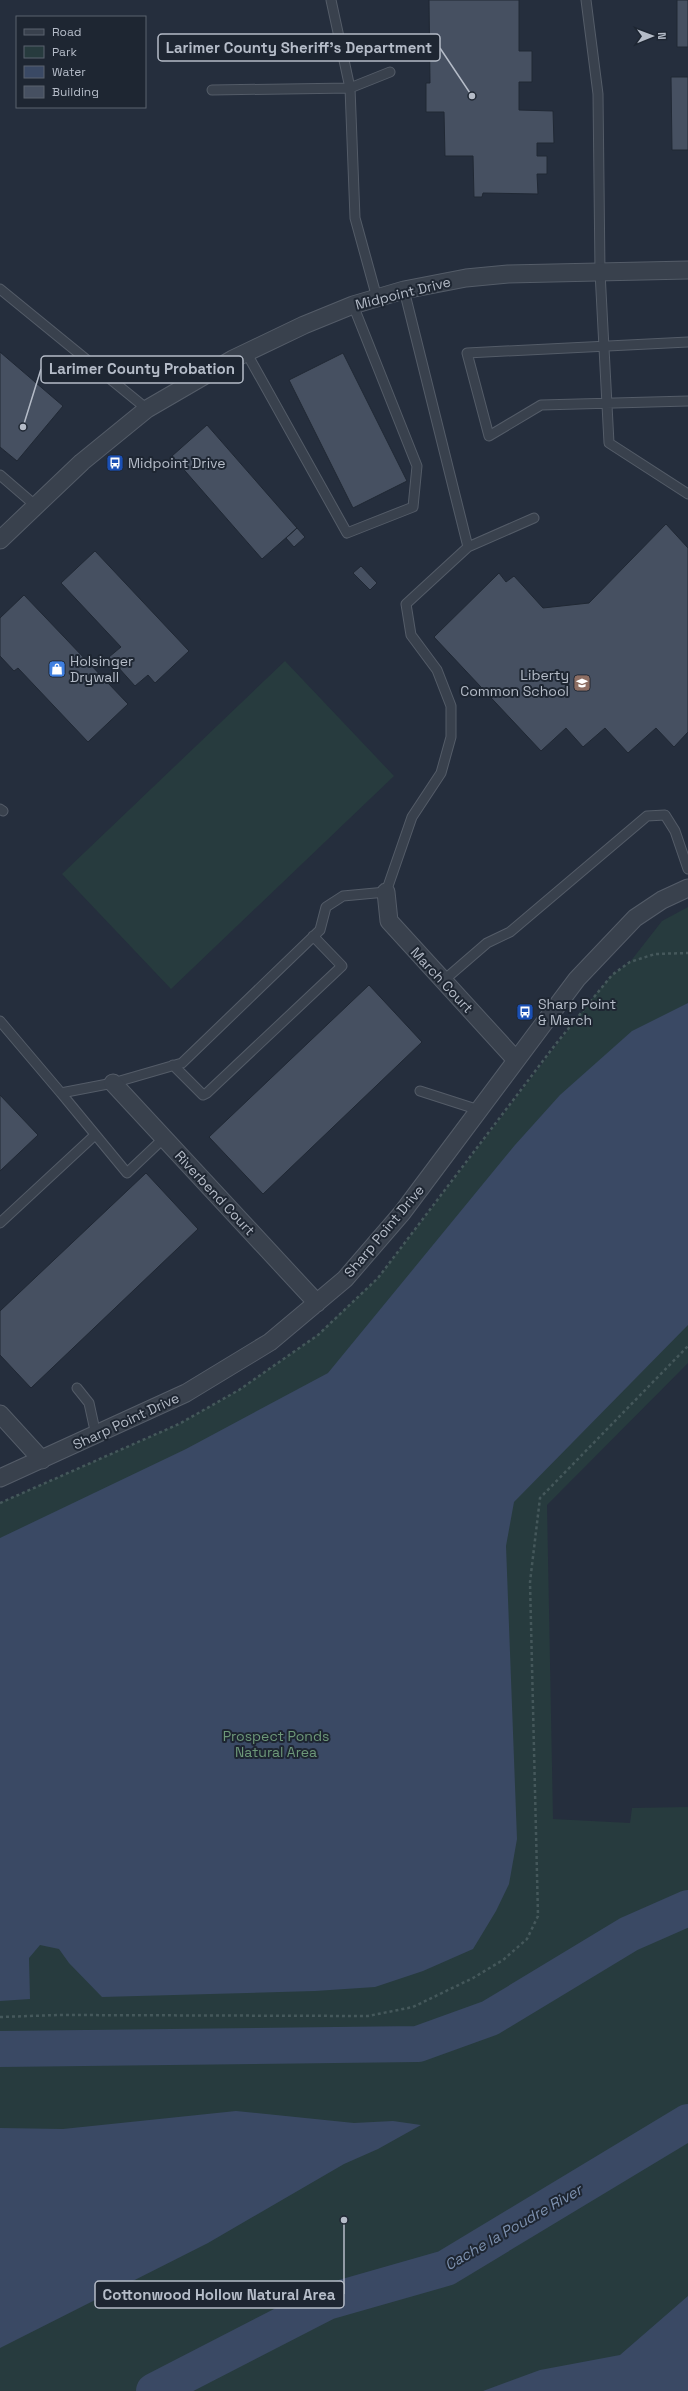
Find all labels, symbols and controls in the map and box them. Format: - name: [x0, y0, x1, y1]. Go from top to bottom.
- legend: [16, 16, 146, 108]
- north arrow: [632, 16, 672, 56]
- text: Road: [52, 24, 81, 40]
- text: N: [655, 32, 669, 40]
- callout: Larimer County Sheriff's Department: [158, 34, 440, 61]
- text: Larimer County Sheriff's Department: [166, 38, 432, 57]
- text: Park: [52, 44, 77, 60]
- text: Water: [52, 64, 86, 80]
- text: Building: [52, 84, 99, 100]
- street label: Midpoint Drive: [353, 272, 453, 314]
- callout: Larimer County Probation: [41, 356, 243, 383]
- text: Larimer County Probation: [49, 359, 235, 378]
- bus stop icon: Midpoint Drive: [105, 453, 125, 473]
- place label: Midpoint Drive: [128, 454, 226, 472]
- place label: Holsinger Drywall: [70, 652, 133, 686]
- shop icon: Holsinger Drywall: [47, 659, 67, 679]
- place label: Liberty Common School: [460, 666, 569, 700]
- school or university icon: Liberty Common School: [572, 673, 592, 693]
- street label: March Court: [407, 943, 477, 1017]
- place label: Sharp Point & March: [538, 995, 616, 1029]
- bus stop icon: Sharp Point & March: [515, 1002, 535, 1022]
- street label: Riverbend Court: [171, 1147, 259, 1239]
- street label: Sharp Point Drive: [340, 1181, 428, 1281]
- street label: Sharp Point Drive: [70, 1388, 182, 1454]
- park label: Prospect Ponds Natural Area: [223, 1727, 329, 1761]
- water label: Cache la Poudre River: [441, 2179, 586, 2274]
- callout: Cottonwood Hollow Natural Area: [95, 2281, 344, 2308]
- text: Cottonwood Hollow Natural Area: [103, 2285, 336, 2304]

